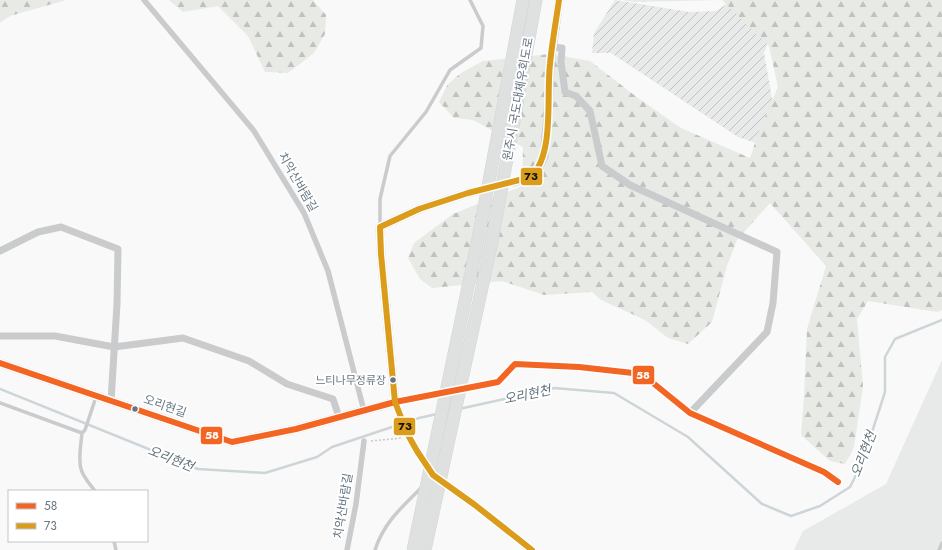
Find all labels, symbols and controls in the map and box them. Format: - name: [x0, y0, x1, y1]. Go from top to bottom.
- street label: 원주시 국도대체우회도로: [498, 36, 538, 162]
- street label: 치악산바람길: [274, 149, 322, 215]
- line badge: 73: [520, 167, 543, 186]
- text: 73: [524, 168, 538, 184]
- line badge: 58: [632, 365, 655, 385]
- text: 58: [636, 367, 650, 383]
- place label: 느티나무정류장: [315, 372, 386, 388]
- marker: 느티나무정류장: [388, 375, 398, 385]
- water label: 오리현천: [502, 380, 553, 409]
- street label: 오리현길: [141, 390, 189, 422]
- unlabelled marker: [130, 404, 140, 414]
- line badge: 73: [393, 417, 416, 436]
- text: 73: [398, 418, 412, 434]
- line badge: 58: [200, 426, 223, 445]
- text: 58: [205, 427, 219, 443]
- water label: 오리현천: [846, 427, 881, 480]
- water label: 오리현천: [145, 441, 198, 477]
- street label: 치악산바람길: [329, 472, 357, 540]
- legend: [8, 490, 148, 542]
- text: 58: [44, 497, 57, 515]
- text: 73: [44, 517, 57, 535]

